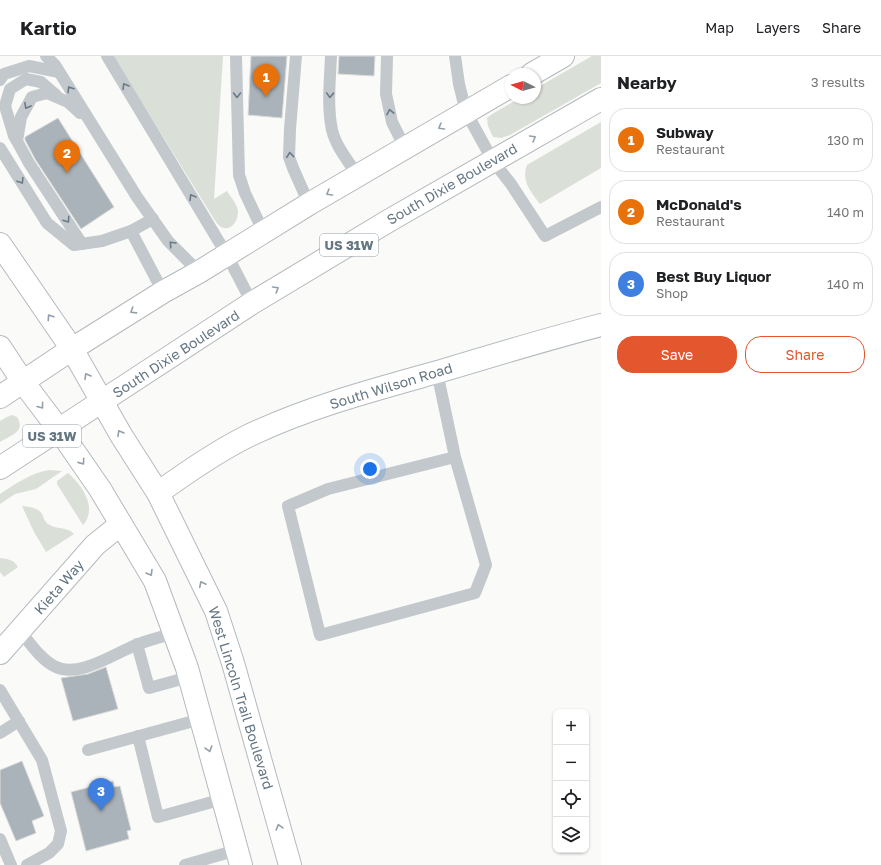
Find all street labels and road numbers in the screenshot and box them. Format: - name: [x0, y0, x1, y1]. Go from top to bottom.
- street label: South Dixie Boulevard: [383, 139, 520, 228]
- road number: US 31W: [320, 234, 378, 256]
- street label: South Dixie Boulevard: [109, 306, 242, 401]
- street label: South Wilson Road: [327, 359, 454, 412]
- road number: US 31W: [23, 425, 81, 447]
- street label: Kieta Way: [30, 556, 87, 617]
- street label: West Lincoln Trail Boulevard: [205, 604, 277, 791]

